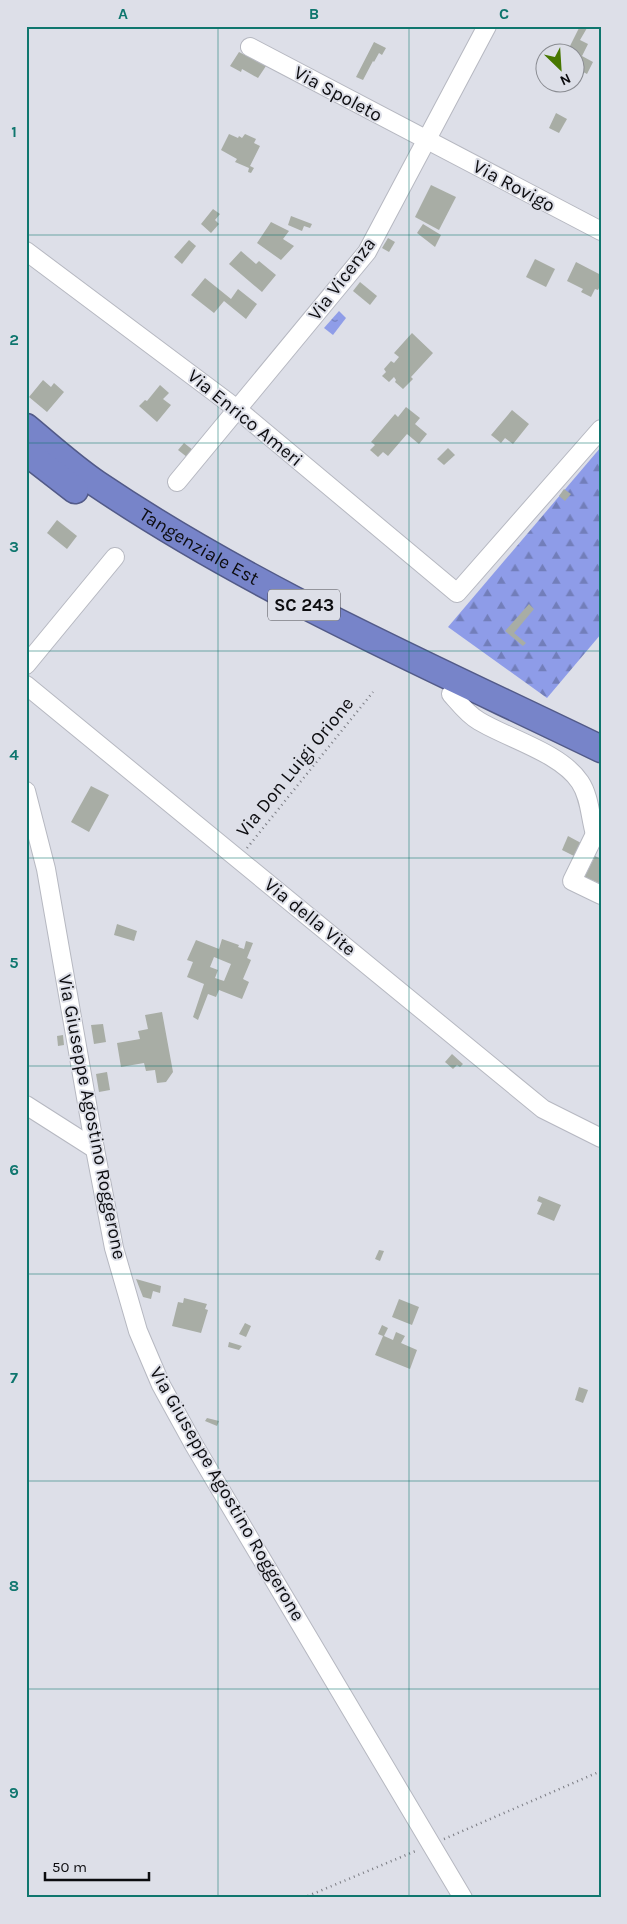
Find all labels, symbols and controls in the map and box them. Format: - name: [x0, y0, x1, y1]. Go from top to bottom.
- text: A: [118, 4, 128, 23]
- text: B: [309, 4, 319, 23]
- text: C: [499, 4, 509, 23]
- north arrow: [534, 42, 584, 92]
- street label: Via Spoleto: [290, 62, 386, 126]
- text: N: [557, 70, 573, 89]
- text: 1: [11, 122, 17, 141]
- street label: Via Rovigo: [469, 155, 559, 217]
- street label: Via Vicenza: [304, 233, 380, 325]
- text: 2: [9, 330, 19, 349]
- street label: Via Enrico Ameri: [183, 365, 307, 471]
- street label: Tangenziale Est: [135, 503, 263, 590]
- text: 3: [9, 537, 19, 556]
- road number: SC 243: [268, 590, 340, 620]
- street label: Via Don Luigi Orione: [232, 693, 358, 841]
- text: 4: [9, 745, 19, 764]
- street label: Via della Vite: [260, 873, 360, 961]
- text: 5: [9, 953, 19, 972]
- street label: Via Giuseppe Agostino Roggerone: [54, 973, 130, 1261]
- text: 6: [9, 1160, 19, 1179]
- street label: Via Giuseppe Agostino Roggerone: [145, 1363, 309, 1625]
- text: 7: [10, 1368, 18, 1387]
- text: 8: [9, 1576, 19, 1595]
- text: 9: [9, 1783, 19, 1802]
- scale bar: [45, 1849, 149, 1881]
- text: 50 m: [52, 1858, 87, 1876]

